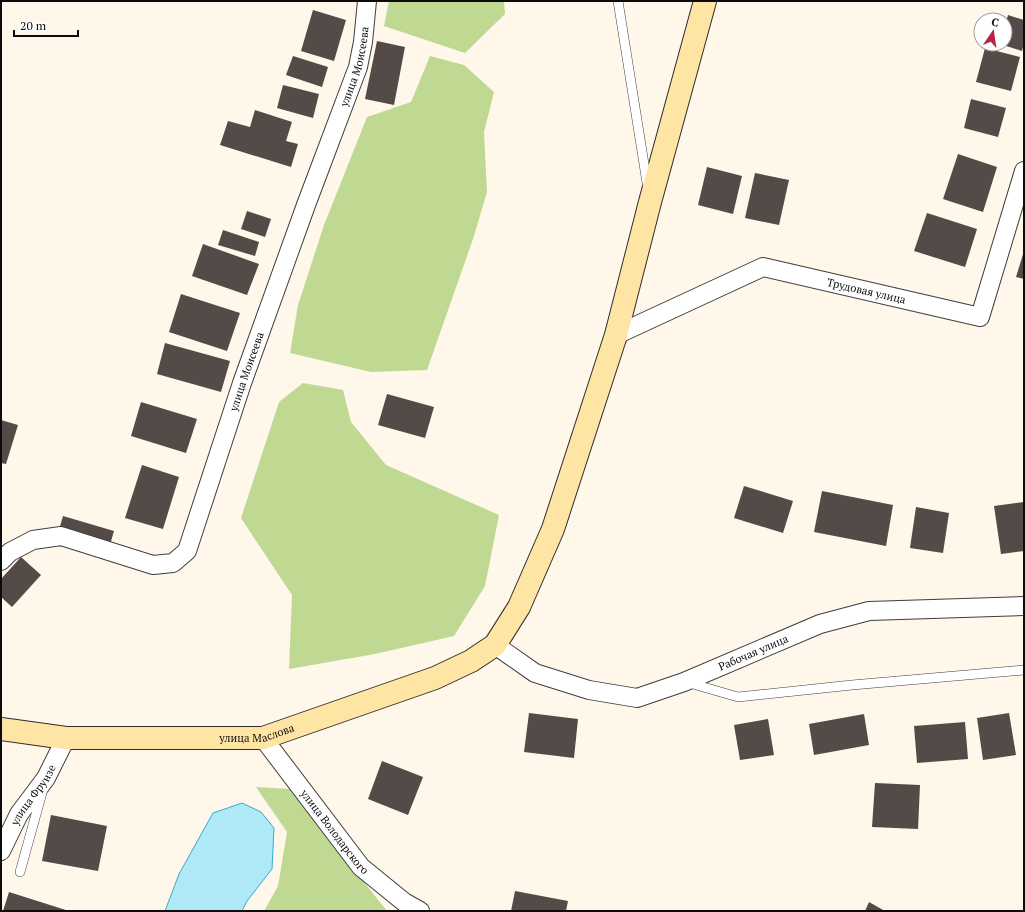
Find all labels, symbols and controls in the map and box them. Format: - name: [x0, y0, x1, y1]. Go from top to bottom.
- scale bar: [14, 12, 78, 38]
- north arrow: [973, 12, 1013, 52]
- text: С: [990, 15, 1000, 30]
- text: 20 m: [20, 18, 47, 33]
- street label: улица Моисеева: [336, 25, 372, 109]
- street label: Трудовая улица: [825, 275, 908, 307]
- street label: улица Моисеева: [226, 330, 267, 414]
- street label: Рабочая улица: [716, 631, 791, 674]
- street label: улица Маслова: [218, 721, 297, 745]
- street label: улица Фрунзе: [7, 762, 59, 828]
- street label: улица Володарского: [297, 786, 371, 877]

